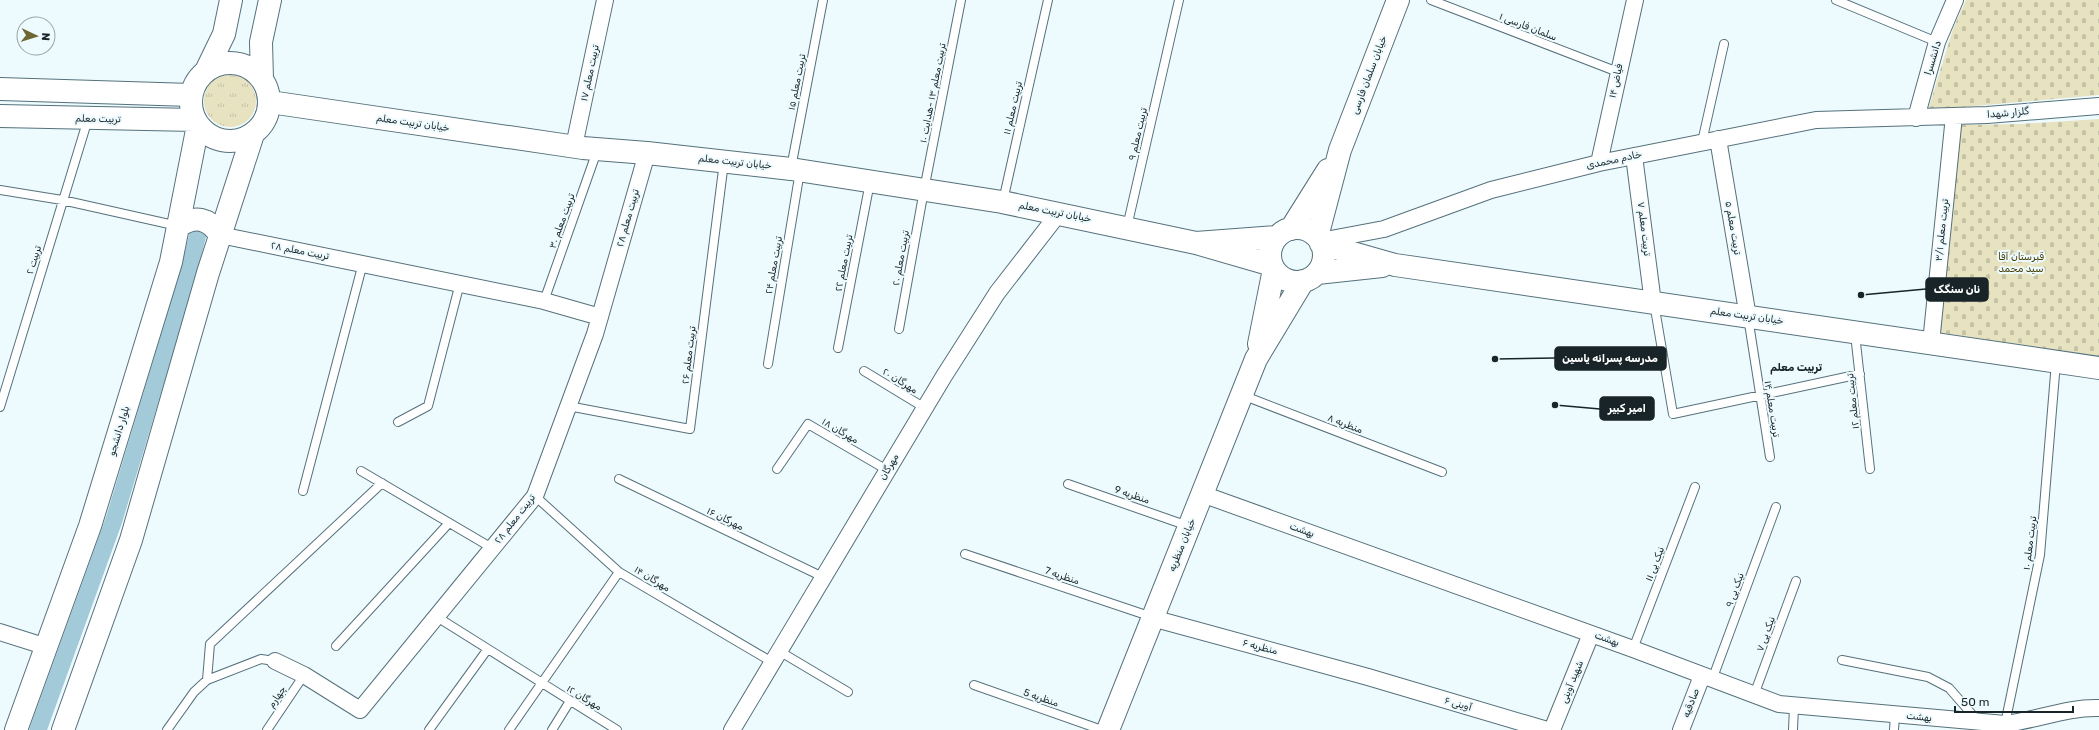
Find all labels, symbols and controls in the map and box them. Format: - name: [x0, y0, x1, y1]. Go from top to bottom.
- street label: سلمان فارسی ۱: [1497, 11, 1559, 43]
- north arrow: [16, 16, 56, 56]
- text: N: [39, 32, 52, 41]
- street label: خیابان سلمان فارسی: [1348, 34, 1390, 116]
- street label: دانشسرا: [1922, 39, 1944, 77]
- street label: تربیت معلم ۱۳ -هدایت ۱۰: [917, 42, 949, 144]
- street label: تربیت معلم ۱۷: [578, 43, 602, 102]
- street label: تربیت معلم ۱۵: [786, 52, 808, 111]
- street label: فیاض ۱۴: [1607, 63, 1626, 99]
- street label: تربیت معلم ۱۱: [1001, 80, 1025, 136]
- street label: گلزار شهدا: [1986, 105, 2030, 121]
- street label: تربیت معلم ۹: [1126, 106, 1150, 162]
- street label: خیابان تربیت معلم: [376, 112, 450, 134]
- street label: تربیت معلم: [75, 113, 121, 125]
- street label: خادم محمدی: [1585, 148, 1643, 172]
- street label: خیابان تربیت معلم: [698, 152, 772, 172]
- street label: تربیت معلم ۲۸: [614, 187, 642, 248]
- street label: تربیت معلم ۳۰: [546, 191, 578, 250]
- street label: تربیت معلم ۳/۱: [1933, 198, 1951, 262]
- street label: خیابان تربیت معلم: [1018, 199, 1092, 225]
- street label: تربیت معلم ۵: [1722, 200, 1744, 256]
- street label: تربیت معلم ۷: [1635, 201, 1653, 257]
- street label: تربیت معلم ۲۰: [890, 229, 912, 287]
- street label: تربیت معلم ۲۲: [833, 233, 855, 293]
- street label: تربیت معلم ۲۴: [763, 235, 785, 295]
- street label: تربیت معلم ۲۸: [270, 239, 331, 263]
- street label: تربیت ۲: [24, 244, 44, 276]
- park label: قبرستان آقا سید محمد: [1998, 251, 2044, 275]
- callout: نان سنگک: [1926, 278, 1988, 301]
- text: نان سنگک: [1934, 283, 1980, 296]
- street label: خیابان تربیت معلم: [1710, 305, 1784, 327]
- street label: تربیت معلم ۲۶: [679, 325, 699, 385]
- callout: مدرسه پسرانه یاسین: [1555, 347, 1666, 370]
- text: مدرسه پسرانه یاسین: [1562, 352, 1658, 366]
- district label: تربیت معلم: [1770, 361, 1823, 375]
- street label: مهرگان ۲۰: [880, 366, 920, 397]
- street label: تربیت معلم ۱۲: [1844, 372, 1862, 430]
- street label: تربیت معلم ۱۴: [1762, 380, 1782, 438]
- callout: امیر کبیر: [1600, 397, 1654, 420]
- text: امیر کبیر: [1607, 402, 1646, 415]
- street label: بلوار دانشجو: [106, 405, 132, 457]
- street label: منظریه ۸: [1326, 412, 1365, 436]
- street label: مهرگان ۱۸: [819, 416, 861, 447]
- street label: مهرگان: [876, 451, 902, 482]
- street label: منظریه 9: [1113, 483, 1152, 507]
- street label: تربیت معلم ۲۸: [492, 492, 538, 546]
- street label: مهرگان ۱۶: [705, 505, 746, 533]
- street label: تربیت معلم ۱۰: [2021, 515, 2039, 571]
- street label: خیابان منظریه: [1166, 517, 1198, 573]
- street label: بهشت: [1288, 520, 1316, 540]
- street label: نیک پی ۱۱: [1643, 545, 1668, 583]
- street label: مهرگان ۱۴: [632, 564, 673, 595]
- street label: منظریه 7: [1043, 565, 1081, 588]
- street label: نیک پی ۹: [1723, 571, 1748, 609]
- street label: نیک پی ۷: [1754, 615, 1779, 654]
- street label: بهشت: [1593, 629, 1621, 649]
- street label: منظریه ۶: [1241, 637, 1279, 658]
- street label: شهید آوینی: [1558, 659, 1586, 705]
- street label: مهرگان ۱۲: [564, 683, 604, 713]
- street label: چهارم: [265, 684, 289, 710]
- street label: منظریه 5: [1022, 686, 1061, 710]
- street label: صادقیه: [1680, 687, 1702, 719]
- scale bar: [1955, 688, 2073, 714]
- street label: آوینی ۶: [1443, 694, 1473, 714]
- text: 50 m: [1961, 695, 1989, 709]
- street label: بهشت: [1906, 710, 1932, 724]

